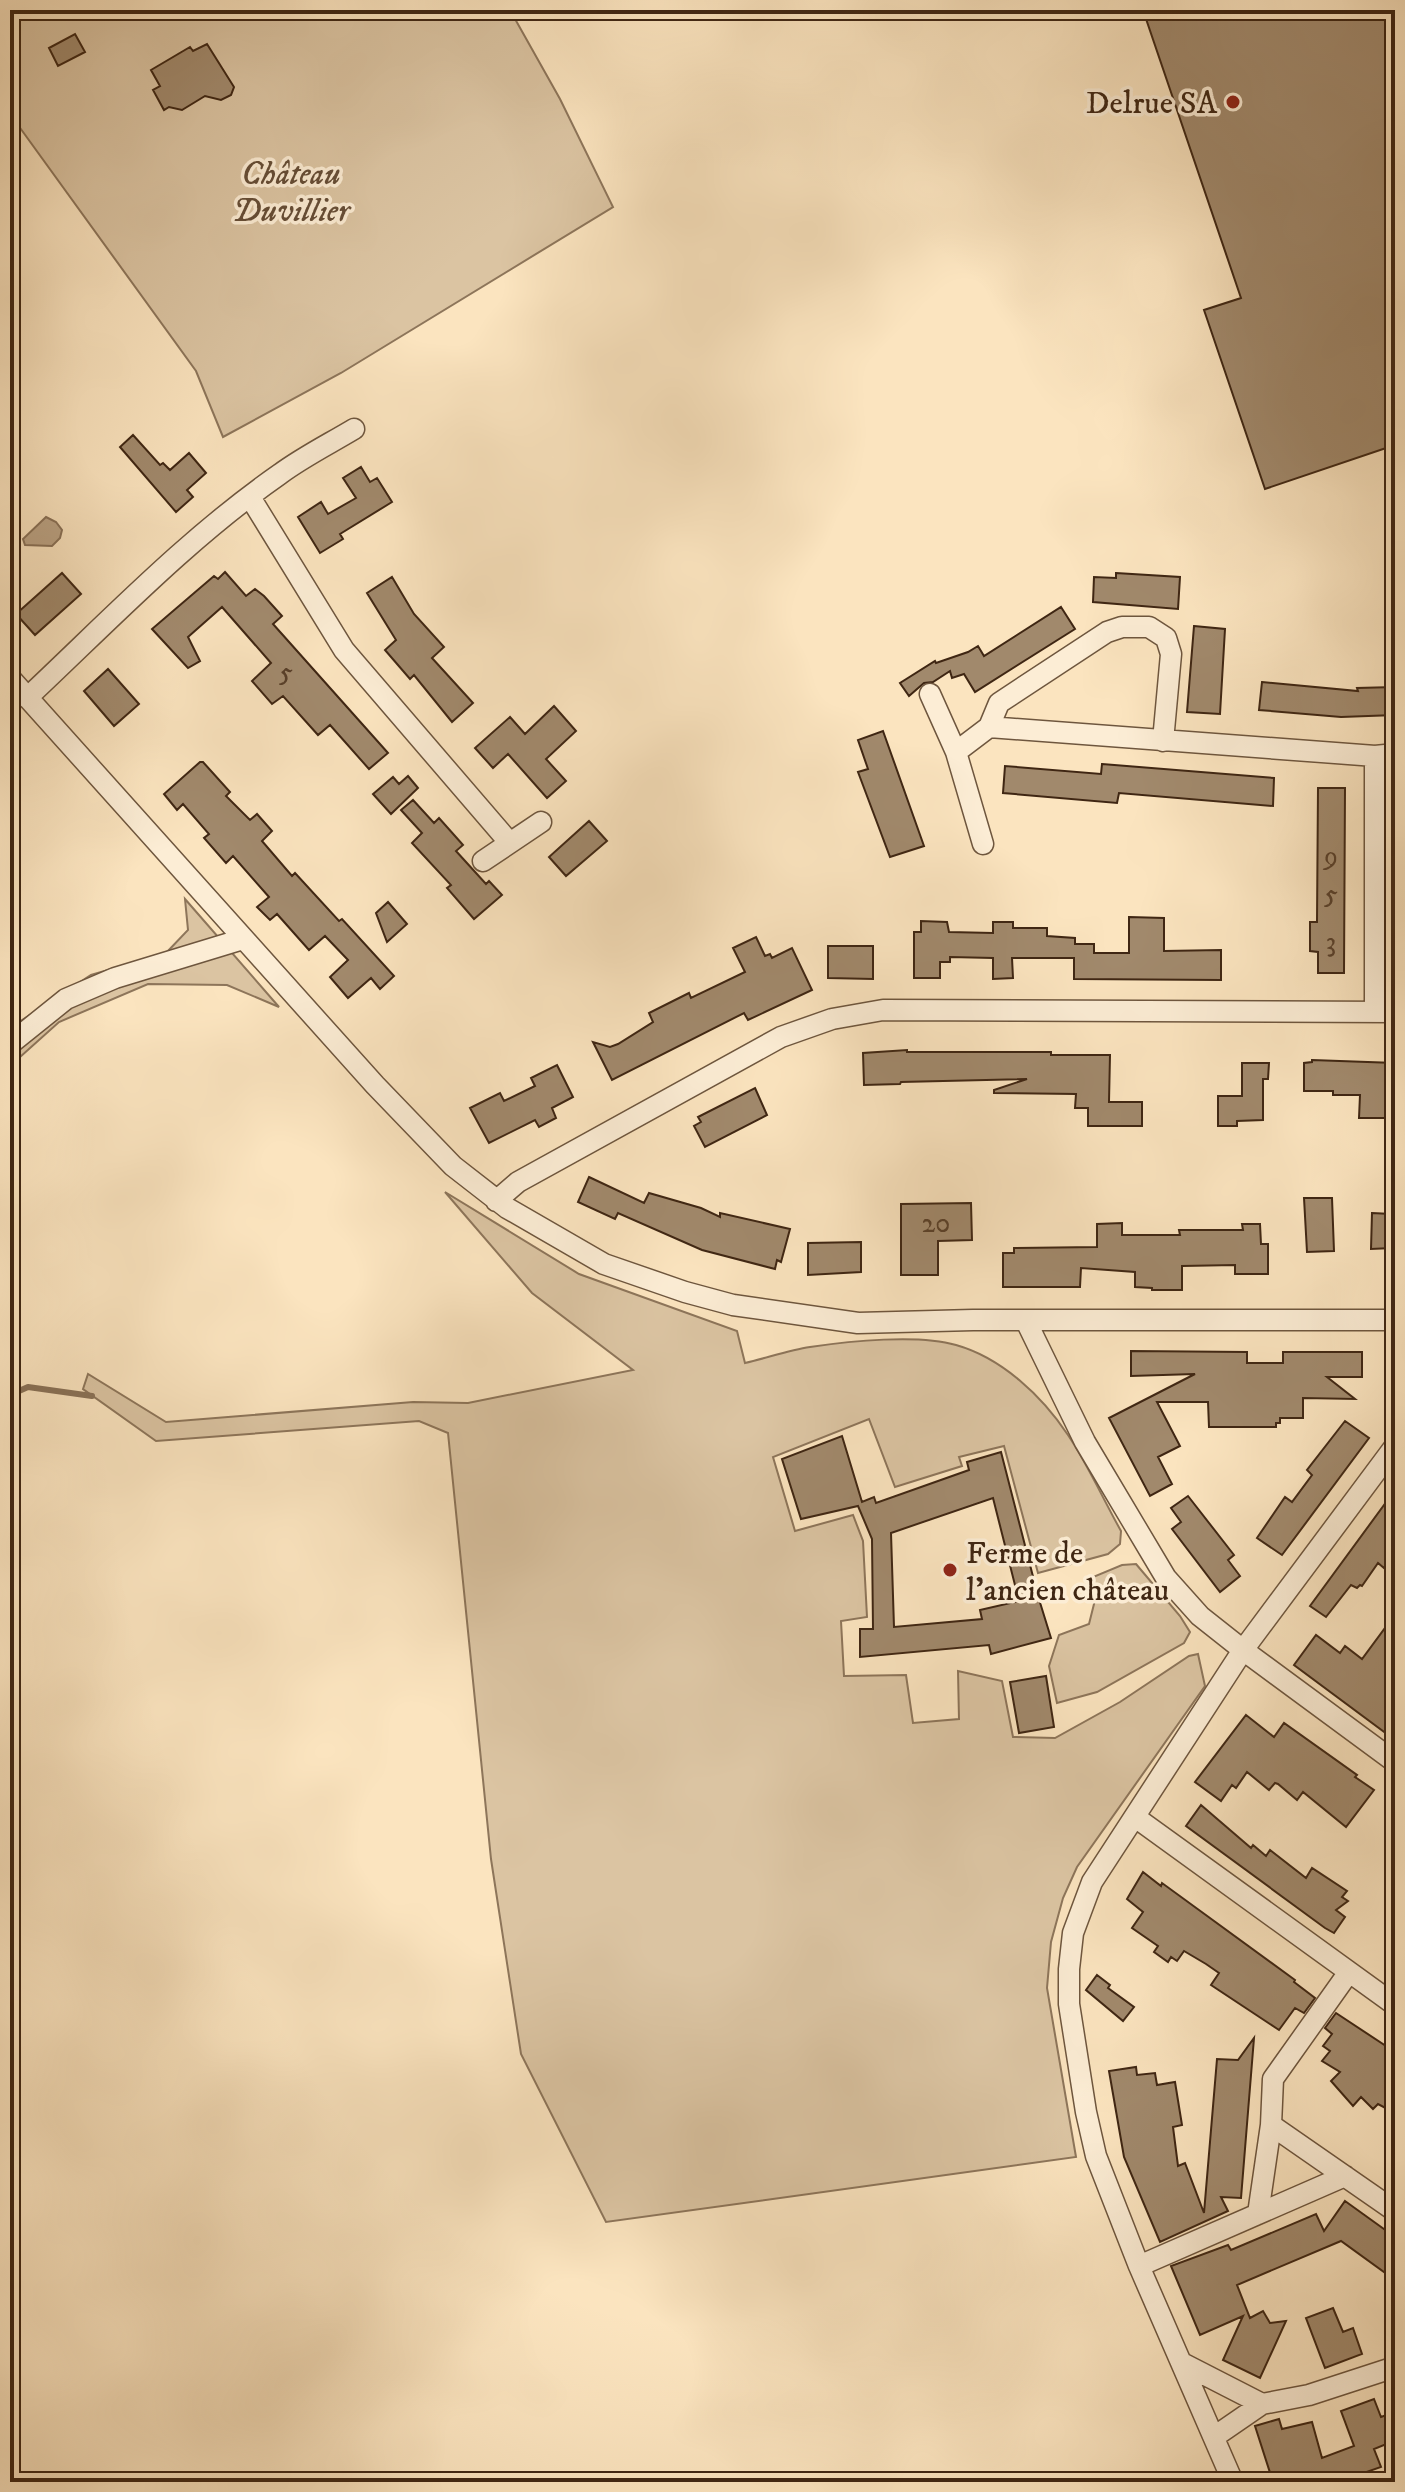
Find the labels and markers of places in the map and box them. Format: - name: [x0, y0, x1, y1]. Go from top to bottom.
- place label: Delrue SA: [1086, 84, 1218, 124]
- marker: Delrue SA: [1224, 93, 1242, 111]
- place label: Ferme de l'ancien château: [966, 1534, 1169, 1611]
- marker: Ferme de l'ancien château: [941, 1561, 959, 1579]

